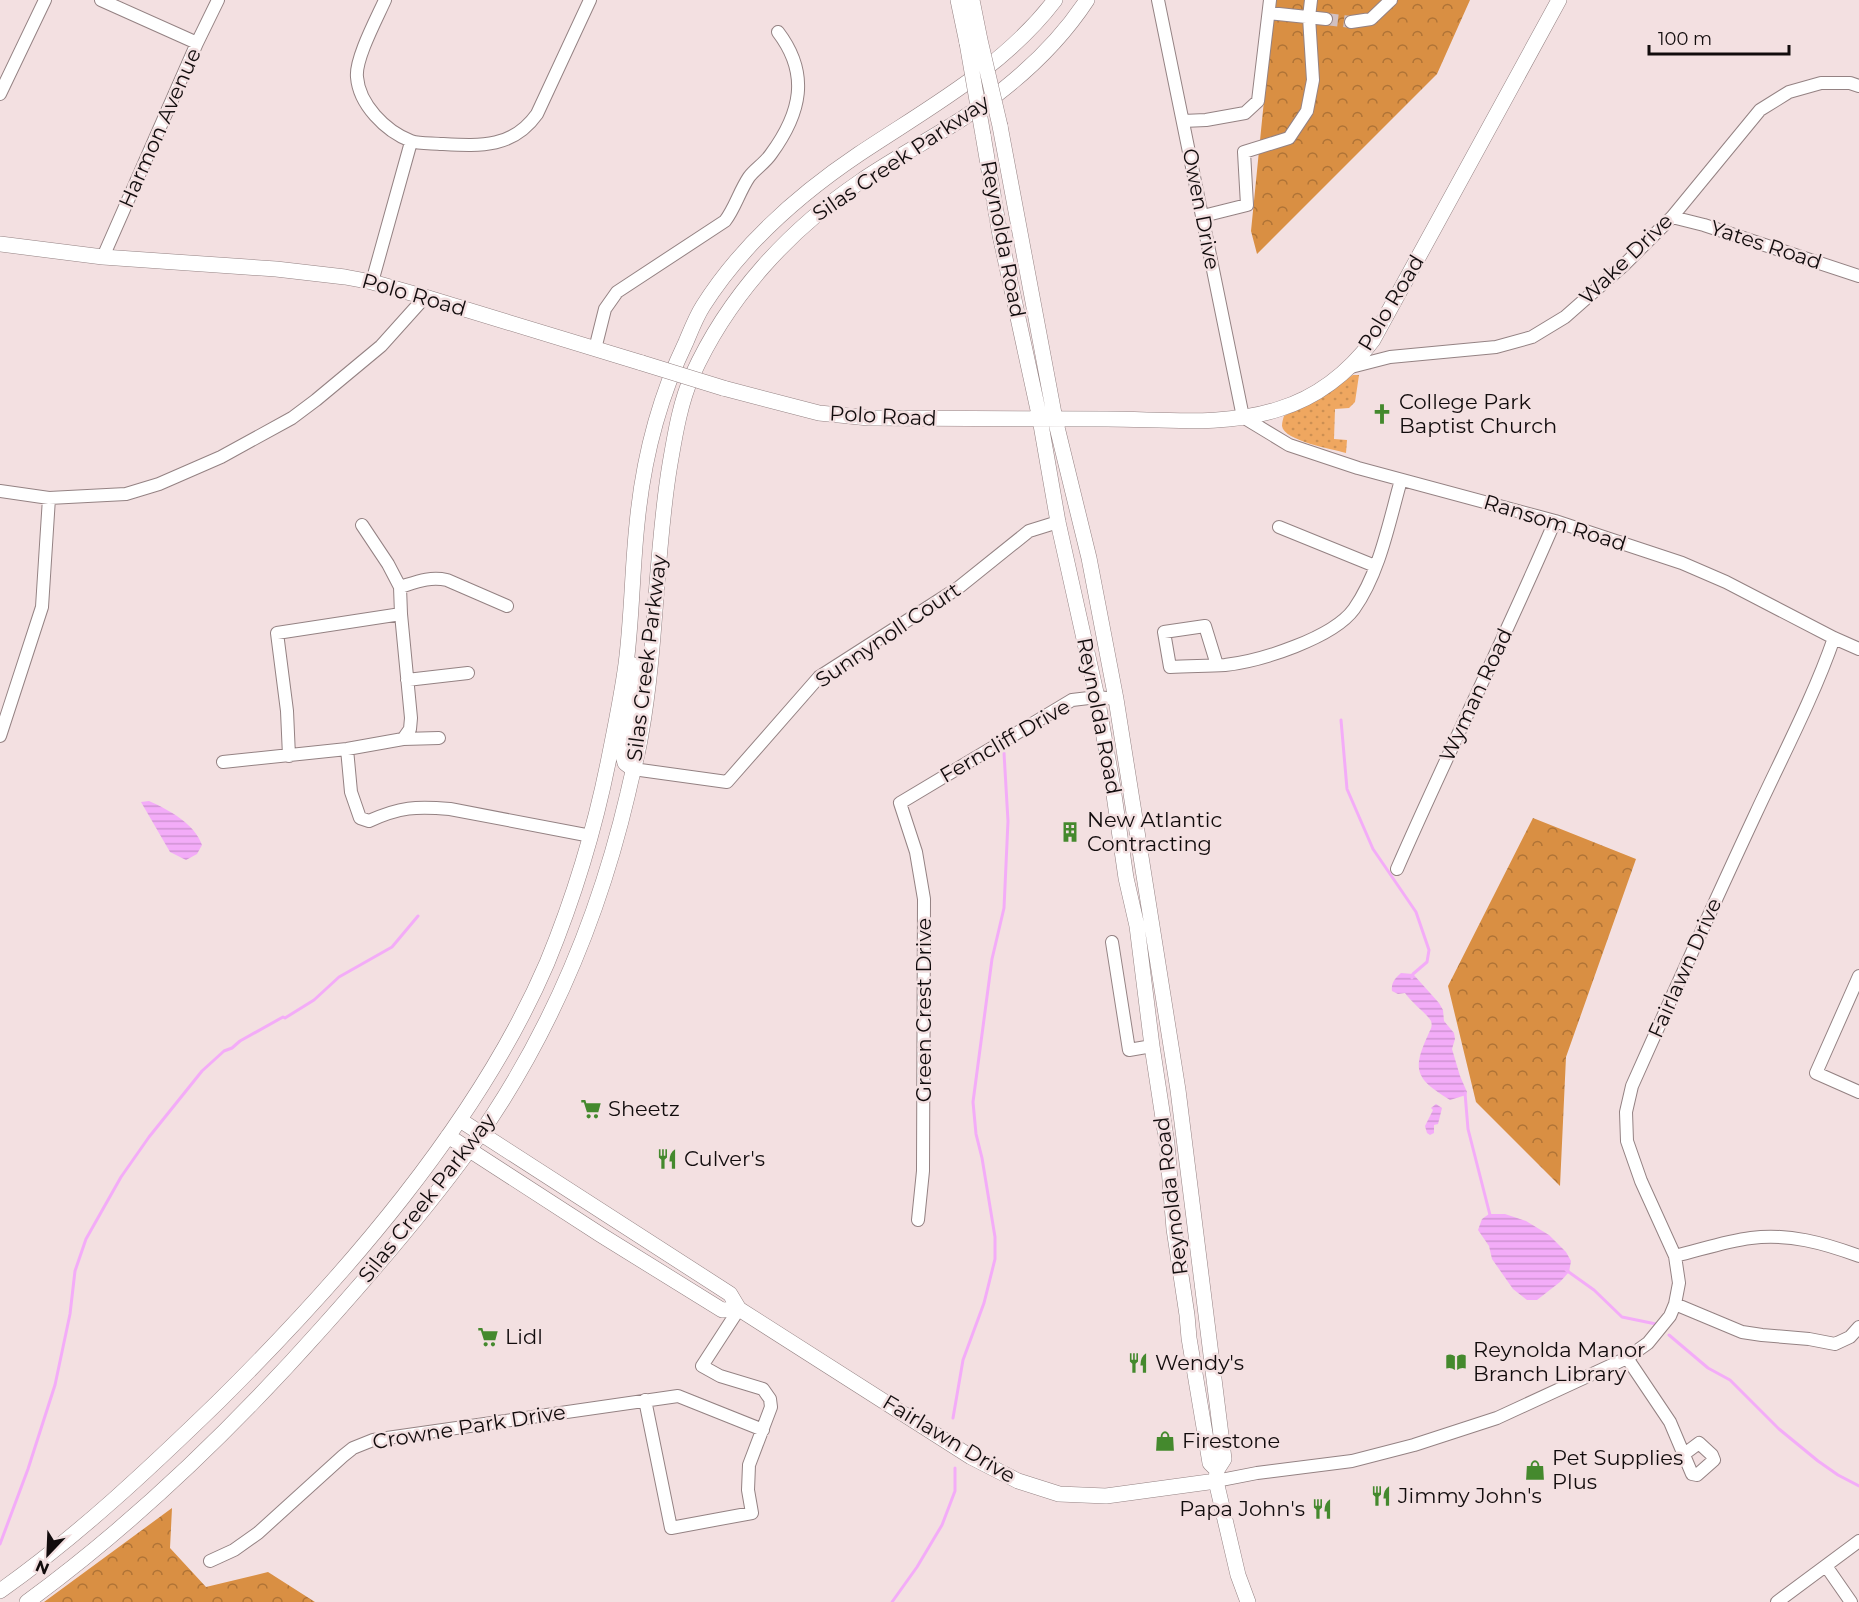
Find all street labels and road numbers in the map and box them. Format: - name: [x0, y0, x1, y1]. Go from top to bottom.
- street label: Harmon Avenue: [113, 44, 206, 212]
- street label: Silas Creek Parkway: [808, 89, 994, 226]
- street label: Owen Drive: [1177, 146, 1226, 272]
- street label: Reynolda Road: [976, 158, 1031, 319]
- street label: Wake Drive: [1574, 208, 1677, 309]
- street label: Yates Road: [1707, 215, 1825, 274]
- street label: Polo Road: [1352, 250, 1429, 355]
- street label: Polo Road: [359, 268, 469, 321]
- street label: Polo Road: [829, 400, 937, 431]
- street label: Ransom Road: [1481, 489, 1629, 556]
- street label: Silas Creek Parkway: [621, 553, 672, 763]
- street label: Sunnynoll Court: [810, 577, 965, 692]
- street label: Wyman Road: [1434, 624, 1517, 765]
- street label: Reynolda Road: [1072, 635, 1127, 796]
- street label: Ferncliff Drive: [935, 693, 1074, 788]
- street label: Fairlawn Drive: [1643, 894, 1726, 1041]
- street label: Green Crest Drive: [911, 918, 936, 1102]
- street label: Silas Creek Parkway: [353, 1108, 501, 1287]
- street label: Reynolda Road: [1148, 1116, 1193, 1277]
- street label: Fairlawn Drive: [878, 1389, 1020, 1488]
- street label: Crowne Park Drive: [371, 1399, 567, 1454]

